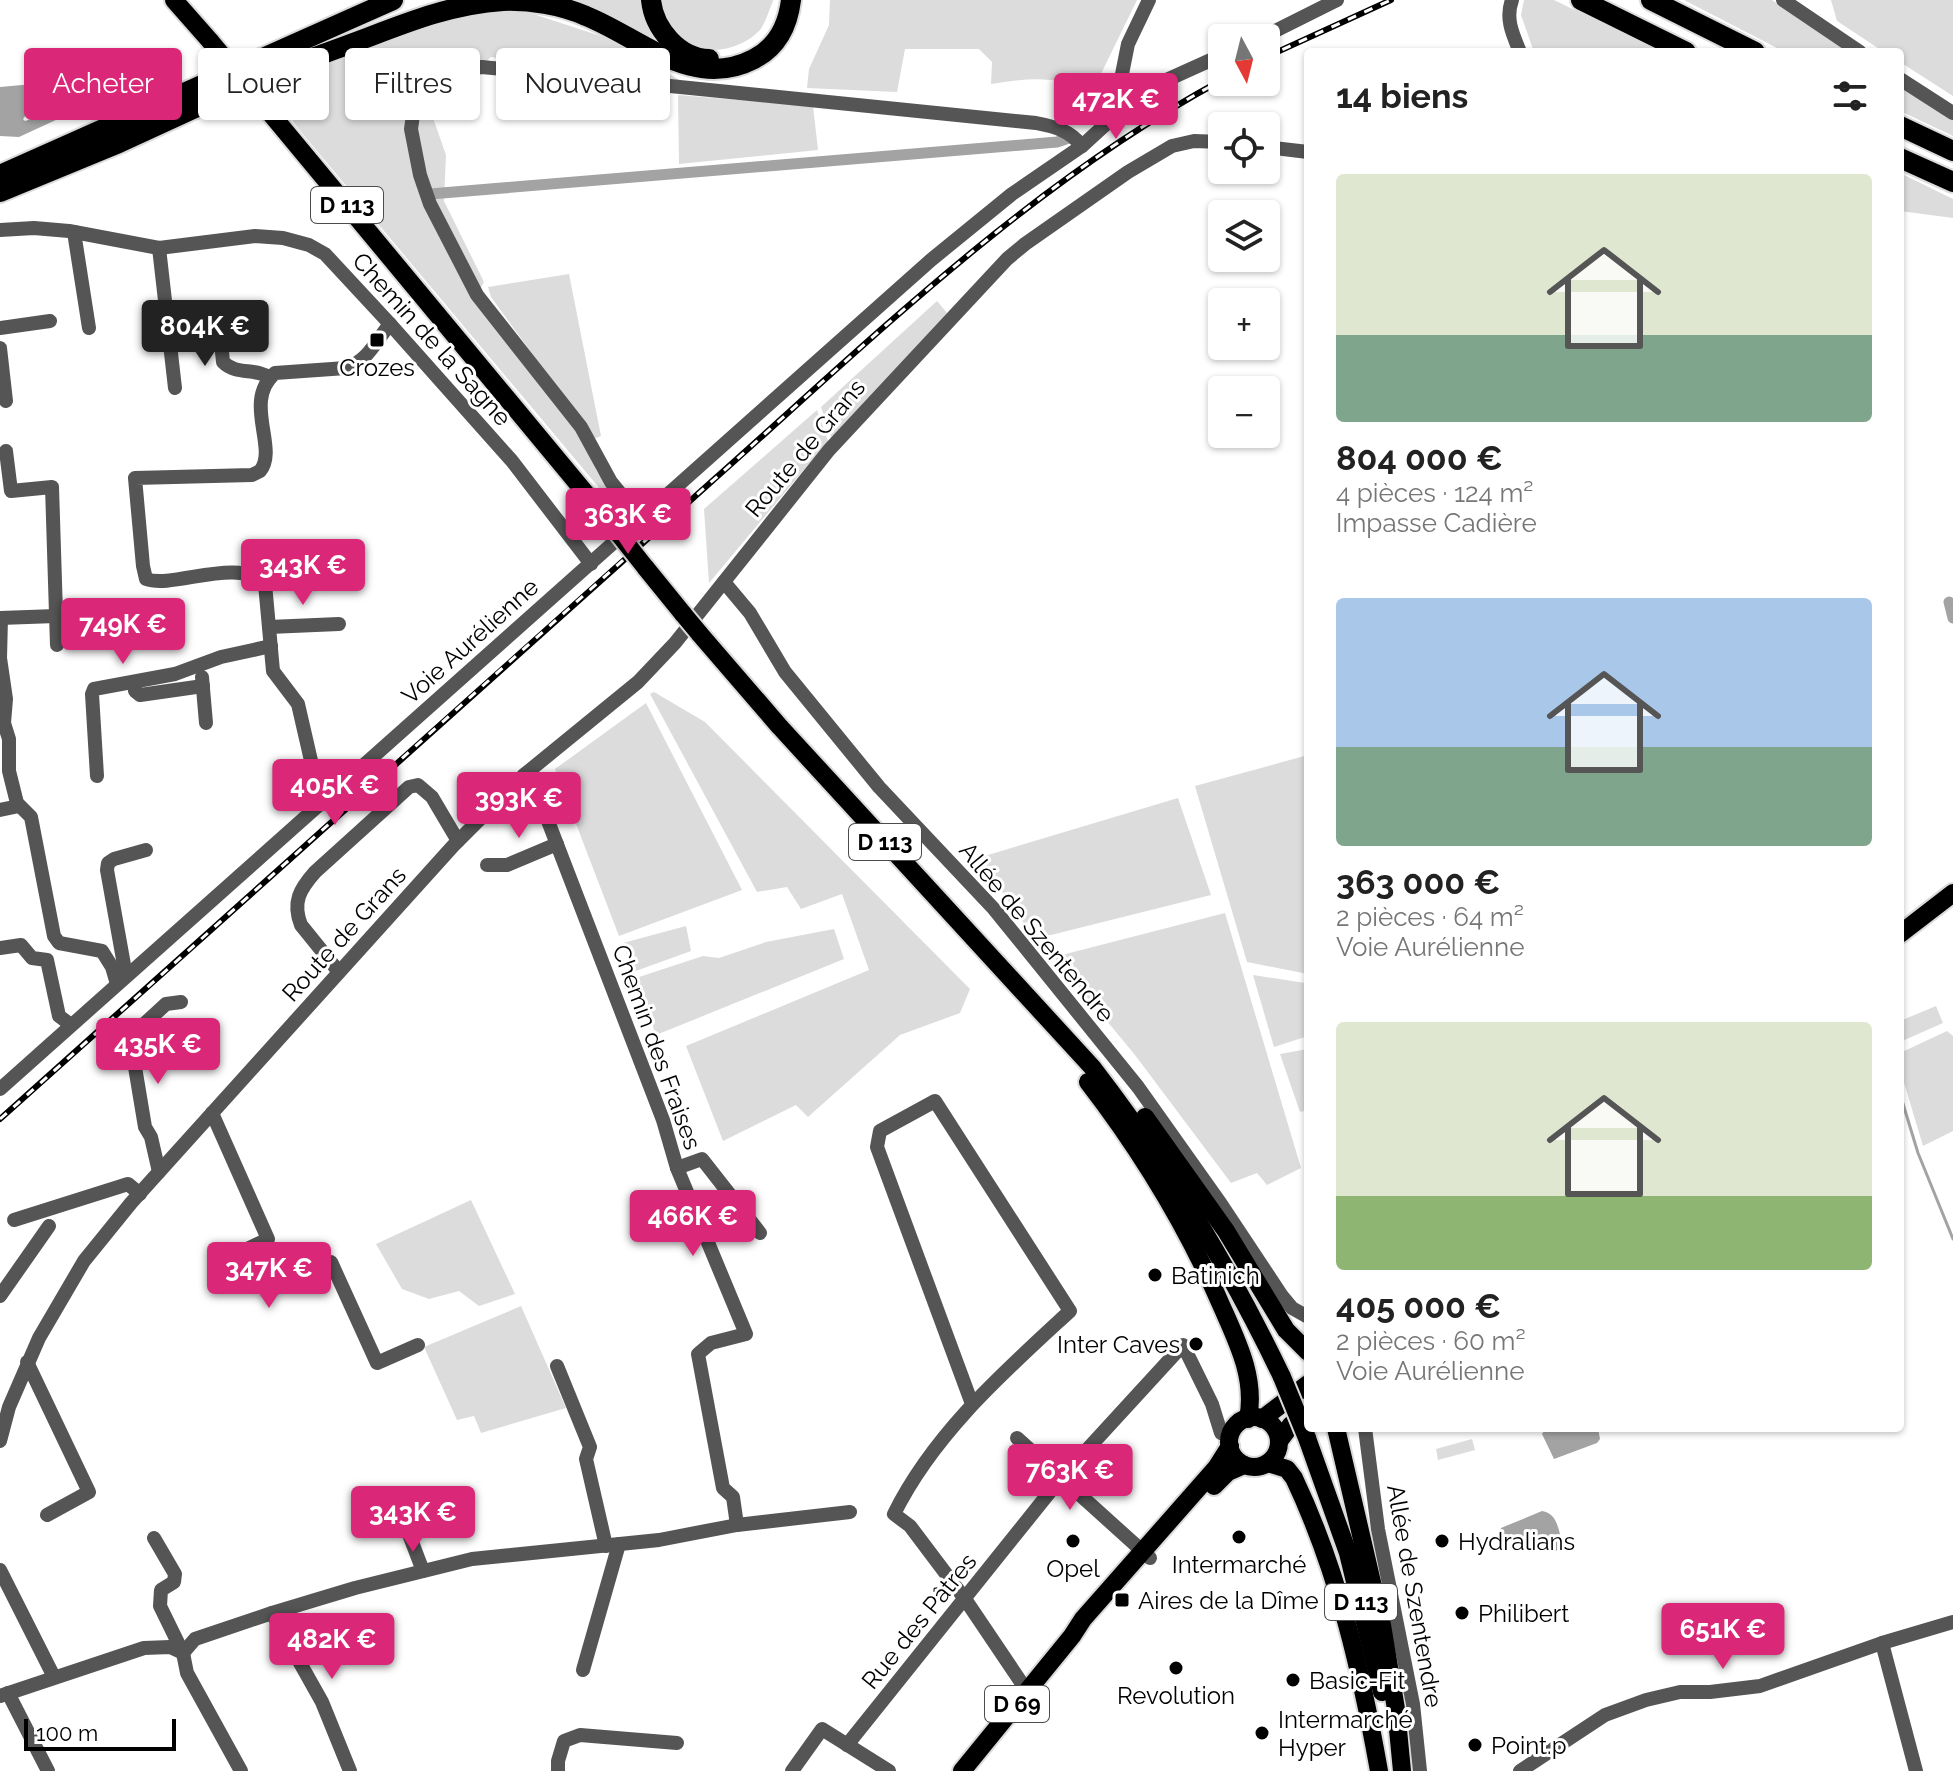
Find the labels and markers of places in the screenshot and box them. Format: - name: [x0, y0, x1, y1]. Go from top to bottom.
- pin: 472K €: [1051, 73, 1181, 141]
- pin: 804K €: [140, 300, 270, 368]
- marker: Crozes: [368, 331, 386, 349]
- place label: Crozes: [339, 353, 415, 382]
- pin: 363K €: [563, 488, 693, 556]
- pin: 343K €: [238, 539, 368, 607]
- pin: 749K €: [58, 598, 188, 666]
- pin: 405K €: [270, 759, 400, 827]
- pin: 393K €: [454, 772, 584, 840]
- pin: 435K €: [93, 1018, 223, 1086]
- pin: 466K €: [628, 1190, 758, 1258]
- pin: 347K €: [204, 1242, 334, 1310]
- place label: Batinich: [1171, 1261, 1260, 1290]
- marker: Batinich: [1146, 1266, 1164, 1284]
- place label: Inter Caves: [1057, 1330, 1180, 1359]
- marker: Inter Caves: [1187, 1335, 1205, 1353]
- pin: 763K €: [1005, 1444, 1135, 1512]
- pin: 343K €: [348, 1486, 478, 1554]
- place label: Hydralians: [1458, 1527, 1575, 1556]
- marker: Intermarché: [1230, 1528, 1248, 1546]
- marker: Opel: [1064, 1532, 1082, 1550]
- marker: Hydralians: [1433, 1532, 1451, 1550]
- place label: Intermarché: [1172, 1550, 1306, 1579]
- place label: Opel: [1046, 1554, 1100, 1583]
- place label: Aires de la Dîme: [1138, 1586, 1319, 1615]
- marker: Aires de la Dîme: [1113, 1591, 1131, 1609]
- place label: Philibert: [1478, 1599, 1569, 1628]
- pin: 651K €: [1658, 1603, 1788, 1671]
- marker: Philibert: [1453, 1604, 1471, 1622]
- pin: 482K €: [267, 1613, 397, 1681]
- marker: Revolution: [1167, 1659, 1185, 1677]
- place label: Basic-Fit: [1309, 1666, 1406, 1695]
- marker: Basic-Fit: [1284, 1671, 1302, 1689]
- place label: Revolution: [1117, 1681, 1235, 1710]
- place label: Intermarché Hyper: [1278, 1705, 1413, 1762]
- marker: Intermarché Hyper: [1253, 1724, 1271, 1742]
- place label: Point.p: [1491, 1731, 1566, 1760]
- marker: Point.p: [1466, 1736, 1484, 1754]

